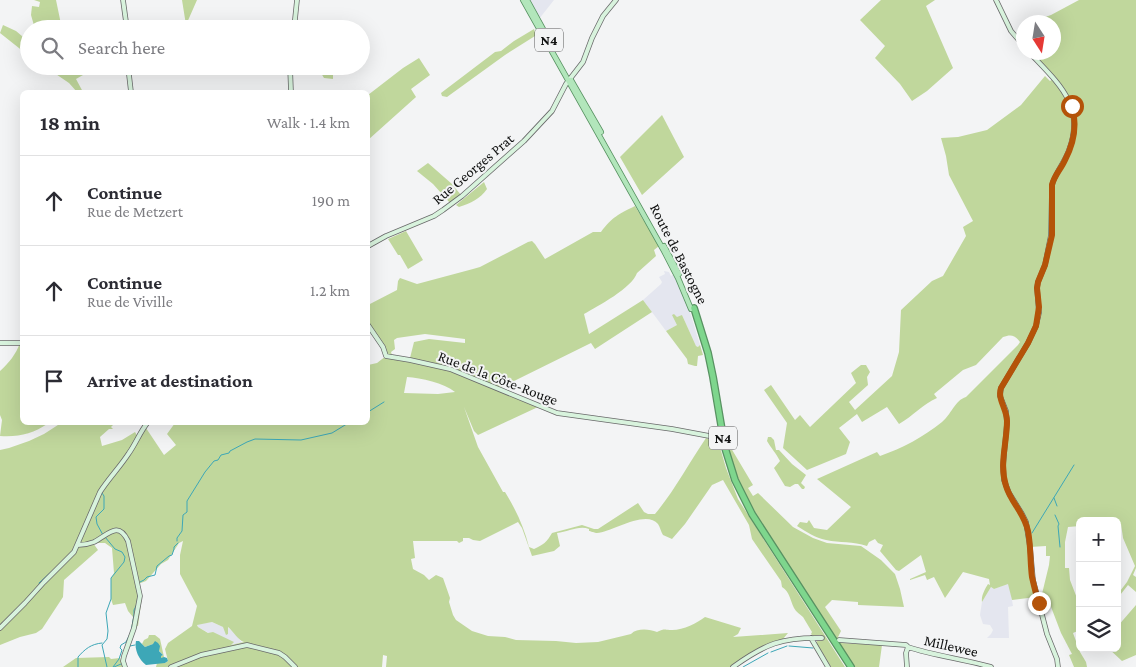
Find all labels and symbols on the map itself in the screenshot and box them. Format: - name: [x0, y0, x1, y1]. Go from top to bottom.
- north arrow: [1016, 15, 1061, 60]
- road number: N4: [535, 28, 563, 52]
- route start: [1061, 95, 1084, 118]
- street label: Rue Georges Prat: [429, 130, 518, 208]
- street label: Route de Bastogne: [646, 201, 711, 308]
- street label: Rue de la Côte-Rouge: [435, 348, 561, 409]
- road number: N4: [709, 426, 737, 449]
- route end: [1028, 592, 1051, 615]
- street label: Millewee: [922, 632, 980, 660]

